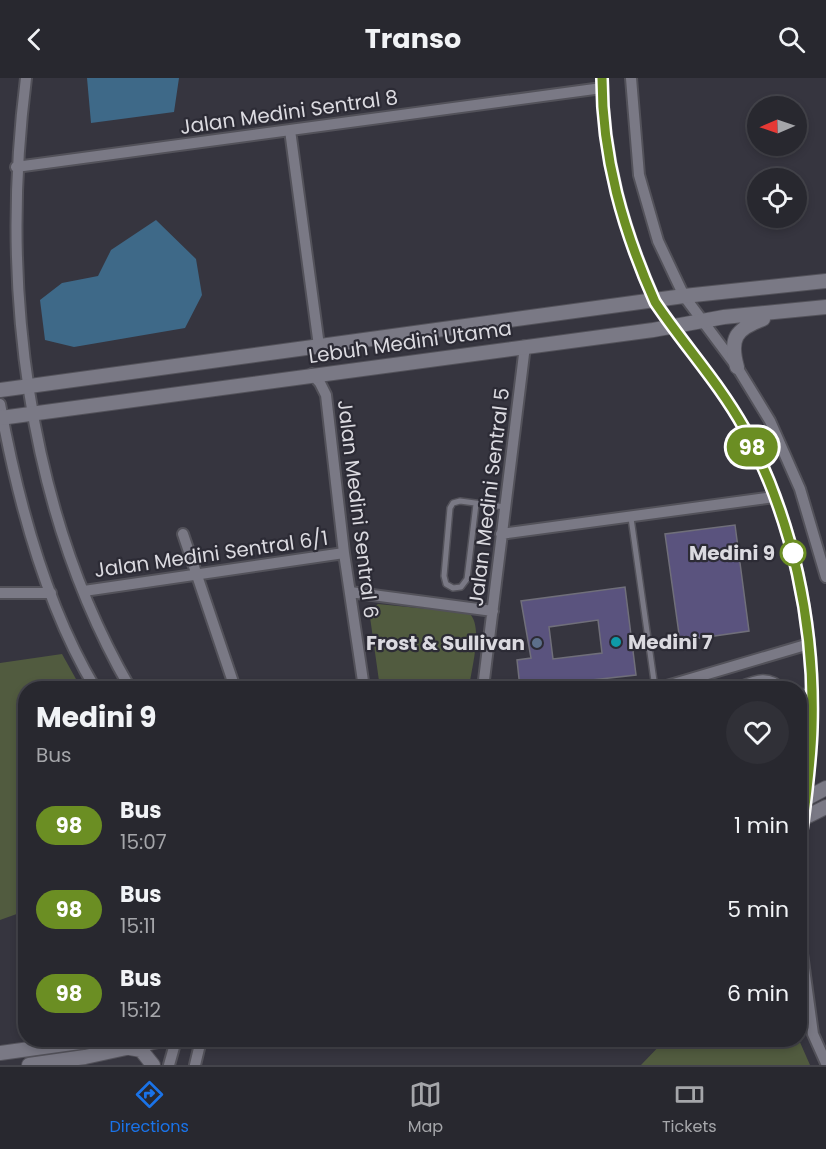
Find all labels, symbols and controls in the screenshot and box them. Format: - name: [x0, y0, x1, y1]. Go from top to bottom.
- text: Transo: [365, 20, 461, 57]
- icon: back: [18, 23, 51, 56]
- icon: search: [775, 23, 808, 56]
- street label: Jalan Medini Sentral 8: [178, 83, 400, 141]
- north arrow: [747, 96, 807, 156]
- map controls: [747, 96, 807, 228]
- button: locate: [747, 168, 807, 228]
- street label: Lebuh Medini Utama: [307, 314, 513, 370]
- street label: Jalan Medini Sentral 5: [462, 386, 516, 608]
- street label: Jalan Medini Sentral 6: [331, 398, 385, 620]
- line badge: 98: [725, 428, 779, 466]
- text: 98: [739, 433, 765, 462]
- street label: Jalan Medini Sentral 6/1: [92, 524, 330, 584]
- place label: Medini 9: [689, 539, 775, 567]
- marker: Medini 9: [780, 540, 806, 566]
- place label: Medini 7: [628, 628, 713, 656]
- place label: Frost & Sullivan: [366, 629, 525, 657]
- marker: Medini 7: [609, 635, 623, 649]
- marker: Frost & Sullivan: [530, 636, 544, 650]
- text: Medini 9: [36, 698, 157, 737]
- button: heart: [726, 701, 789, 764]
- text: Bus: [36, 741, 72, 769]
- text: Bus: [120, 795, 162, 826]
- text: 1 min: [734, 810, 789, 841]
- text: 98: [56, 811, 82, 840]
- text: 15:07: [120, 828, 167, 856]
- text: Bus: [120, 879, 162, 910]
- text: 5 min: [727, 894, 789, 925]
- text: 98: [56, 895, 82, 924]
- text: 15:11: [120, 912, 156, 940]
- text: Bus: [120, 963, 162, 994]
- text: 6 min: [727, 978, 789, 1009]
- text: 98: [56, 979, 82, 1008]
- text: 15:12: [120, 996, 161, 1024]
- tab: Directions: [109, 1078, 189, 1139]
- tab: Map: [408, 1078, 443, 1139]
- tab: Tickets: [662, 1078, 717, 1139]

